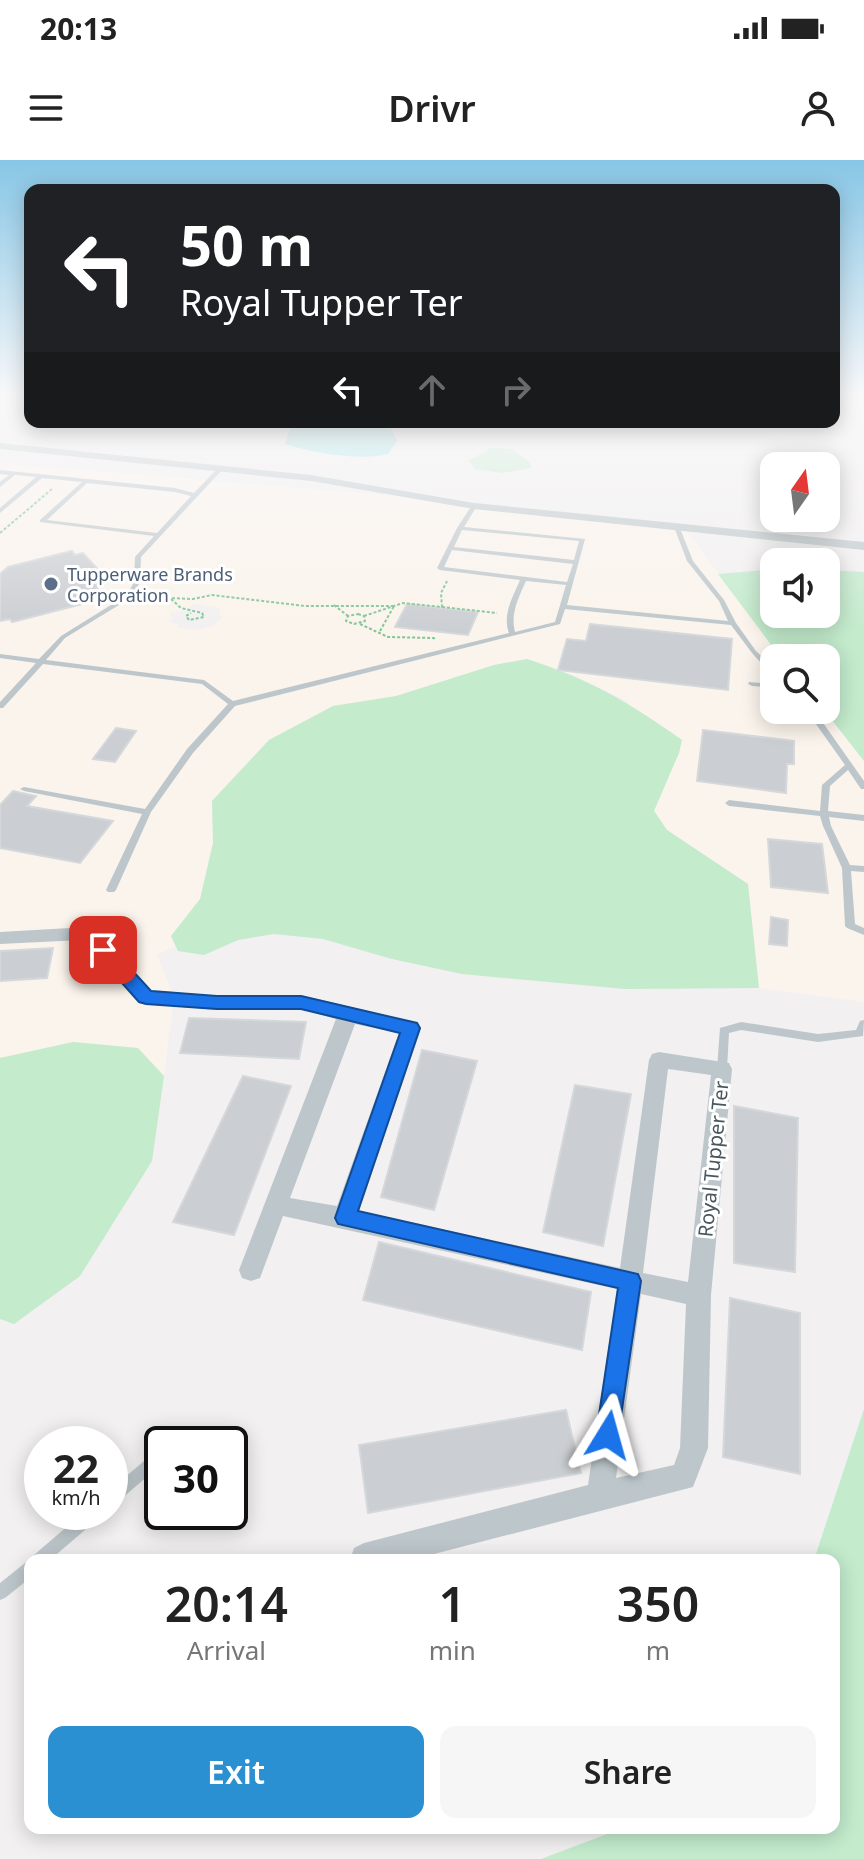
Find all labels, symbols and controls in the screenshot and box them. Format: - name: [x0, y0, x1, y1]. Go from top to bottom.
- text: 20:13: [40, 8, 117, 49]
- text: Drivr: [388, 84, 476, 133]
- icon: menu: [24, 86, 68, 130]
- icon: person: [796, 86, 840, 130]
- text: 50 m: [180, 206, 313, 282]
- icon: left: [48, 216, 152, 320]
- text: Royal Tupper Ter: [180, 278, 463, 327]
- icon: left: [326, 368, 370, 412]
- icon: ahead: [410, 368, 454, 412]
- icon: right: [494, 368, 538, 412]
- north arrow: [760, 452, 840, 532]
- map controls: [760, 452, 840, 724]
- button: sound: [760, 548, 840, 628]
- place label: Tupperware Brands Corporation: [67, 562, 233, 607]
- marker: Tupperware Brands Corporation: [42, 575, 60, 593]
- button: search: [760, 644, 840, 724]
- pin: [69, 916, 137, 984]
- icon: arrive: [81, 928, 125, 972]
- street label: Royal Tupper Ter: [691, 1080, 735, 1238]
- position arrow: [566, 1393, 650, 1477]
- speed limit sign: 30: [144, 1426, 248, 1530]
- text: 22: [53, 1440, 99, 1495]
- text: km/h: [51, 1484, 101, 1511]
- text: 20:14: [165, 1571, 288, 1636]
- text: 1: [439, 1571, 466, 1636]
- text: 350: [617, 1571, 699, 1636]
- text: Arrival: [187, 1632, 266, 1668]
- text: min: [429, 1632, 476, 1668]
- text: m: [646, 1632, 670, 1668]
- button: Exit: [48, 1726, 424, 1818]
- button: Share: [440, 1726, 816, 1818]

